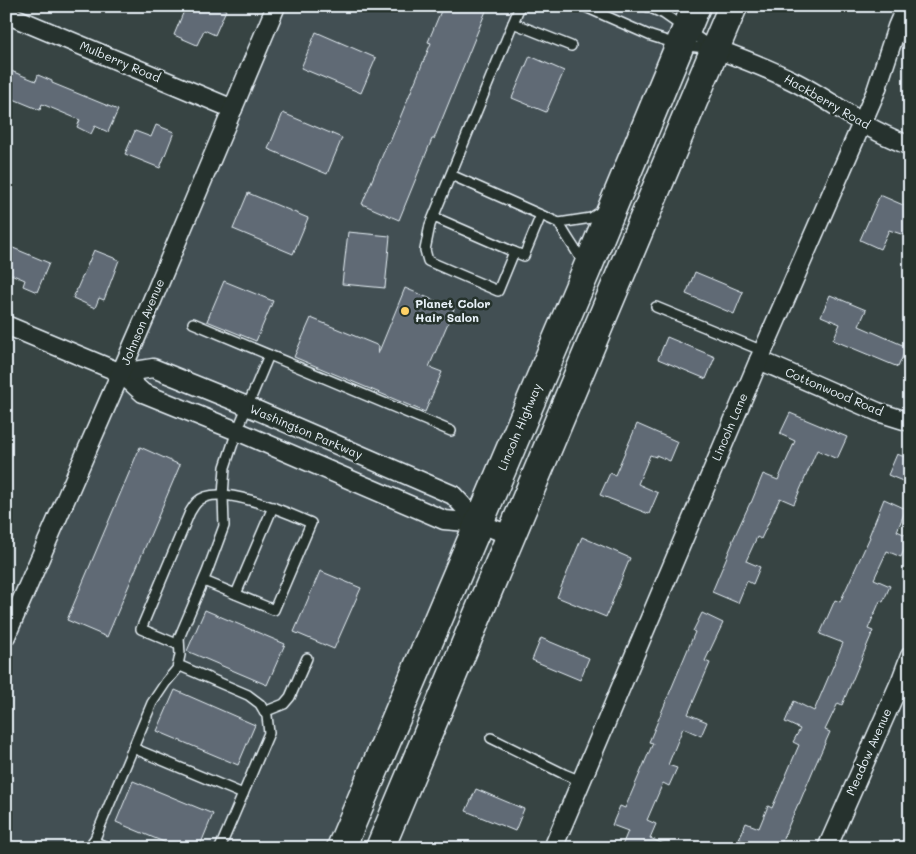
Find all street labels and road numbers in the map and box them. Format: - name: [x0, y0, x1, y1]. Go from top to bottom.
- street label: Mulberry Road: [78, 37, 164, 85]
- street label: Hackberry Road: [782, 70, 874, 132]
- street label: Johnson Avenue: [117, 276, 167, 367]
- street label: Cottonwood Road: [783, 363, 886, 419]
- street label: Lincoln Highway: [493, 381, 545, 473]
- street label: Lincoln Lane: [708, 390, 751, 463]
- street label: Washington Parkway: [248, 400, 365, 462]
- street label: Meadow Avenue: [842, 705, 894, 798]

